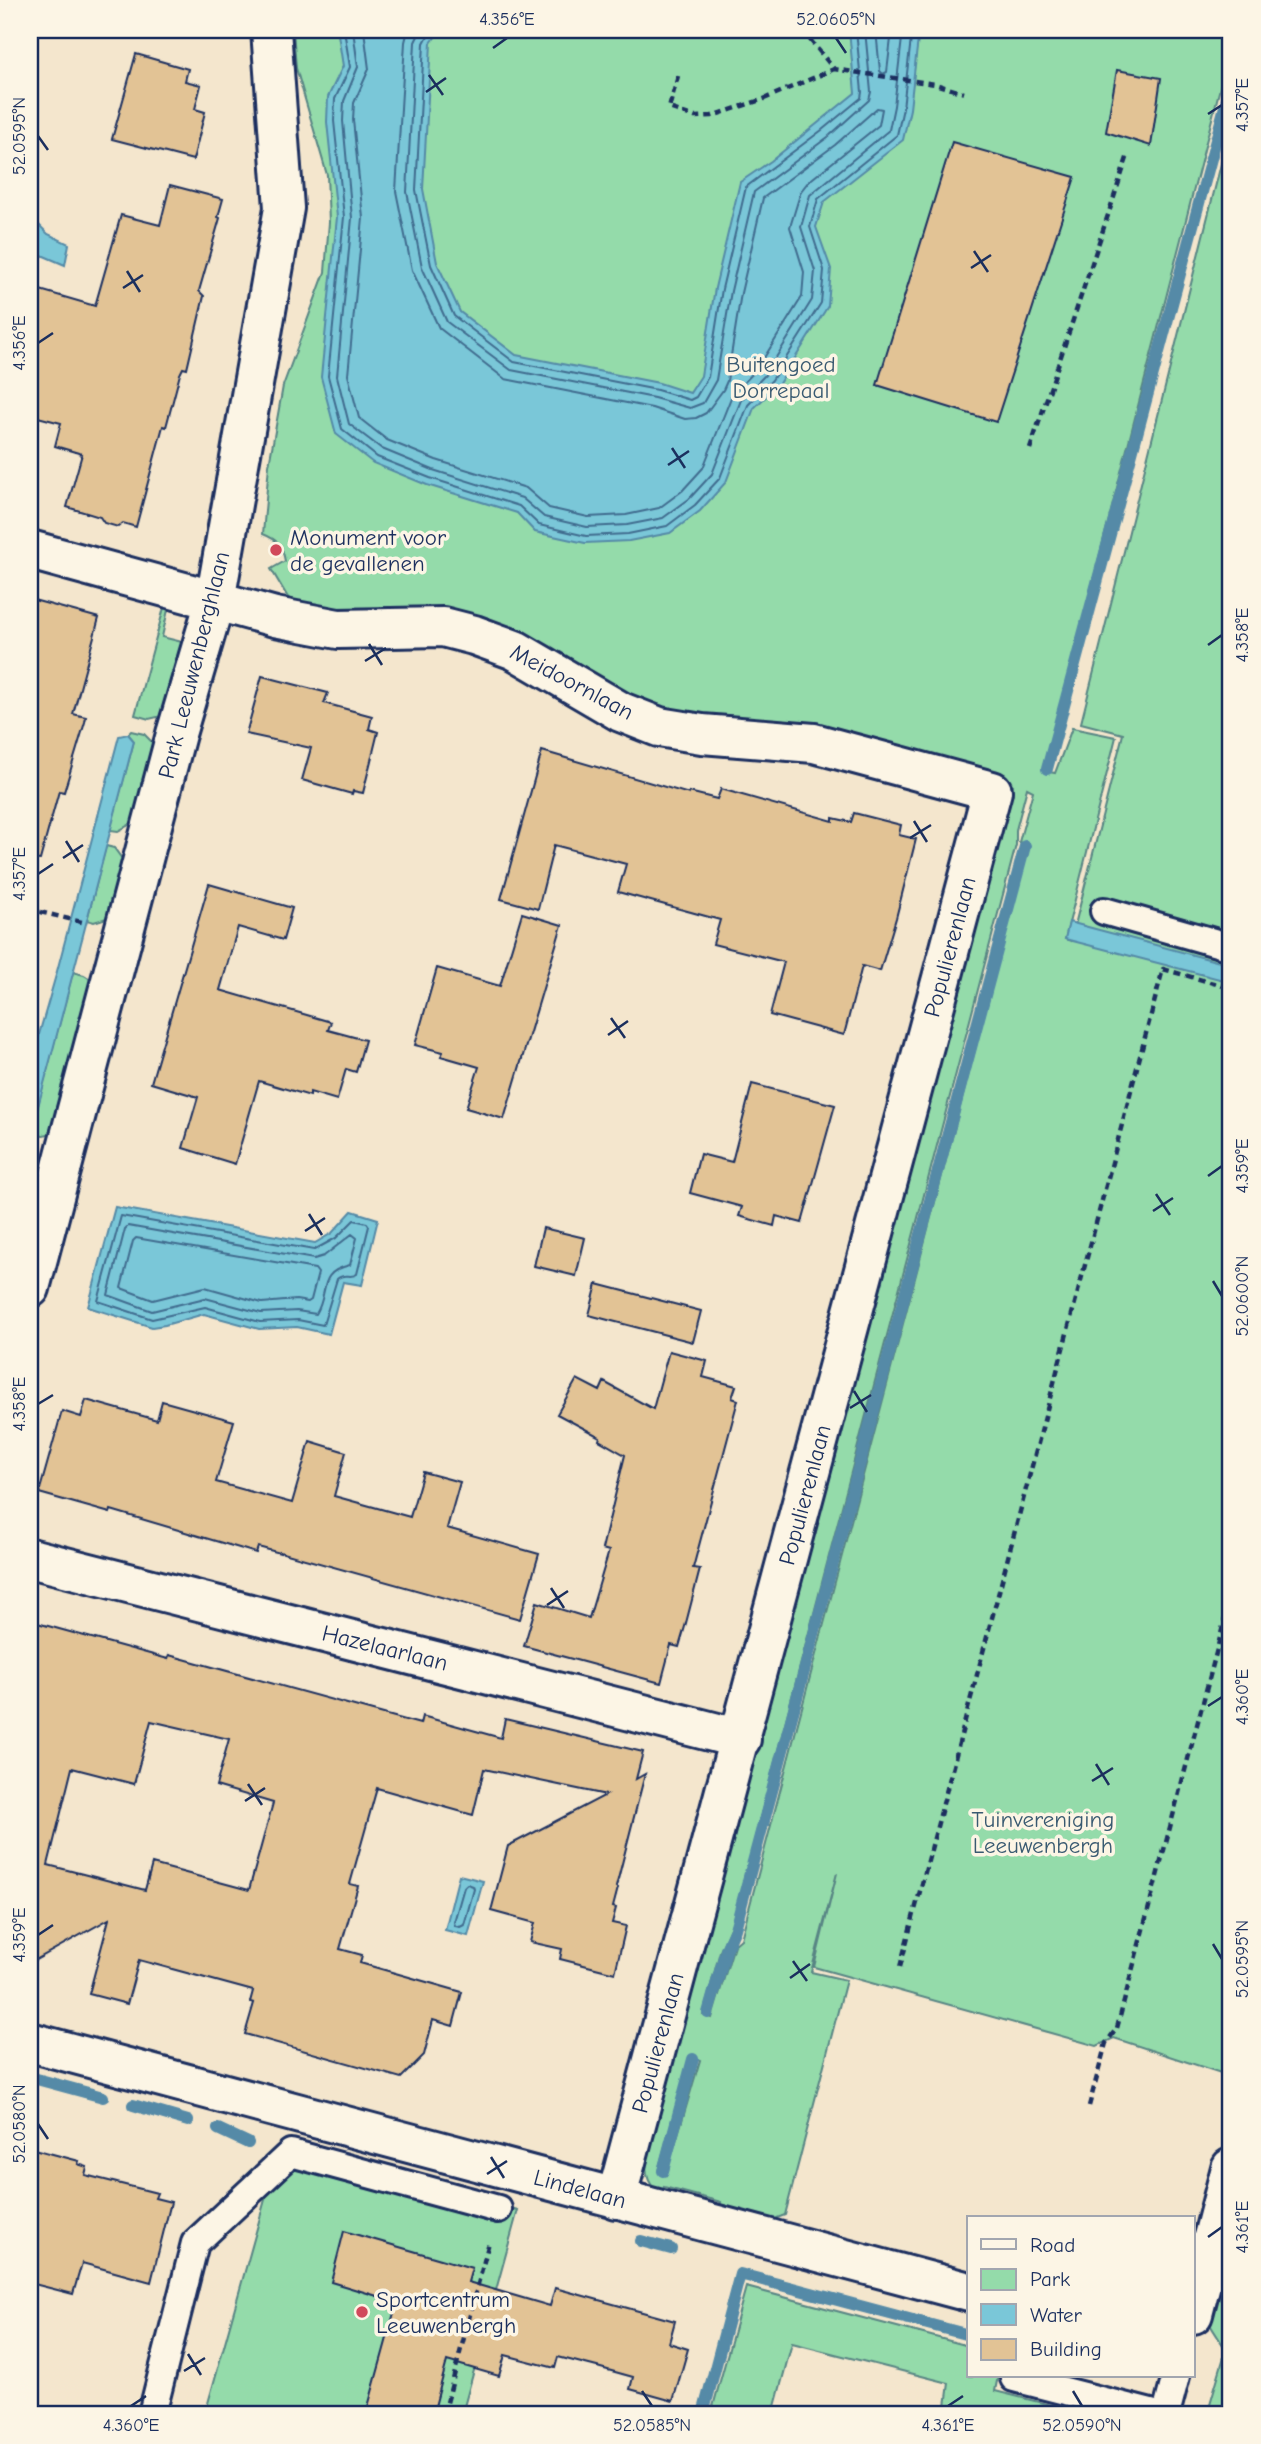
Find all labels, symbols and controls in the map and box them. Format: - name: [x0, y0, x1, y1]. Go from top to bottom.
- text: 4.356°E: [479, 9, 535, 30]
- text: 52.0605°N: [796, 9, 876, 30]
- text: 4.357°E: [1232, 78, 1253, 132]
- text: 52.0595°N: [9, 97, 30, 175]
- text: 4.356°E: [9, 315, 30, 371]
- park label: Buitengoed Dorrepaal: [726, 351, 836, 404]
- place label: Monument voor de gevallenen: [290, 524, 447, 577]
- marker: Monument voor de gevallenen: [268, 542, 284, 558]
- street label: Park Leeuwenberghlaan: [153, 548, 235, 782]
- text: 4.358°E: [1232, 607, 1253, 662]
- street label: Meidoornlaan: [506, 638, 638, 726]
- text: 4.357°E: [9, 847, 30, 901]
- street label: Populierenlaan: [918, 874, 982, 1020]
- text: 4.359°E: [1232, 1138, 1253, 1194]
- text: 52.0600°N: [1232, 1256, 1253, 1336]
- text: 4.358°E: [9, 1376, 30, 1431]
- street label: Populierenlaan: [773, 1422, 837, 1568]
- street label: Hazelaarlaan: [319, 1619, 451, 1677]
- text: 4.360°E: [1232, 1669, 1253, 1725]
- park label: Tuinvereniging Leeuwenbergh: [972, 1806, 1114, 1859]
- text: 4.359°E: [9, 1907, 30, 1963]
- text: 52.0595°N: [1232, 1920, 1253, 1998]
- street label: Populierenlaan: [626, 1970, 690, 2116]
- text: 52.0580°N: [9, 2084, 30, 2164]
- street label: Lindelaan: [531, 2164, 629, 2214]
- text: 4.361°E: [1232, 2200, 1253, 2253]
- legend: [967, 2216, 1194, 2378]
- text: Road: [1030, 2233, 1075, 2257]
- text: Park: [1030, 2267, 1070, 2291]
- place label: Sportcentrum Leeuwenbergh: [376, 2286, 516, 2339]
- text: Water: [1030, 2303, 1083, 2327]
- marker: Sportcentrum Leeuwenbergh: [354, 2304, 370, 2320]
- text: Building: [1030, 2337, 1102, 2361]
- text: 4.360°E: [103, 2415, 159, 2436]
- text: 52.0585°N: [613, 2415, 691, 2436]
- text: 4.361°E: [922, 2415, 975, 2436]
- text: 52.0590°N: [1042, 2415, 1122, 2436]

